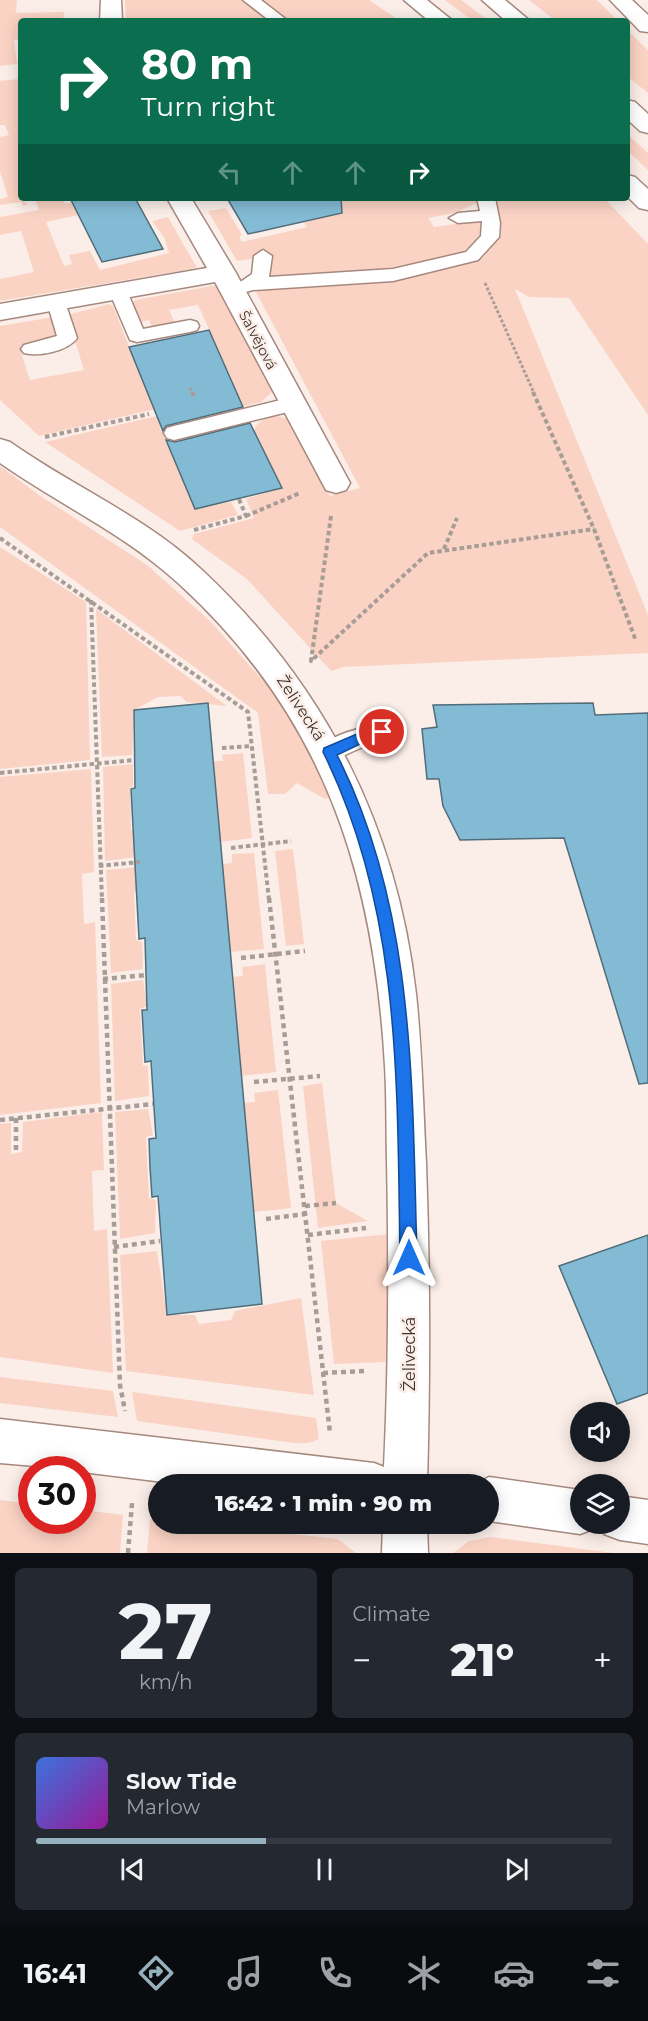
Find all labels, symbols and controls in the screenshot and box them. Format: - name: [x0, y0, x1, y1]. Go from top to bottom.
- text: 80 m: [141, 38, 253, 90]
- icon: right: [42, 42, 120, 120]
- text: Turn right: [141, 90, 276, 123]
- icon: left: [213, 156, 246, 189]
- icon: ahead: [276, 156, 309, 189]
- icon: ahead: [339, 156, 372, 189]
- icon: right: [402, 156, 435, 189]
- street label: Šalvějová: [235, 307, 281, 373]
- street label: Želivecká: [273, 672, 329, 744]
- pin: [356, 706, 407, 757]
- icon: arrive: [365, 715, 398, 748]
- position arrow: [377, 1226, 441, 1290]
- street label: Želivecká: [400, 1317, 419, 1391]
- map controls: [570, 1402, 630, 1534]
- button: sound: [570, 1402, 630, 1462]
- speed limit sign: 30: [18, 1456, 96, 1534]
- button: layers: [570, 1474, 630, 1534]
- text: 16:42 · 1 min · 90 m: [215, 1490, 432, 1517]
- text: 27: [119, 1583, 213, 1679]
- text: Climate: [353, 1602, 430, 1626]
- text: 21°: [450, 1632, 514, 1687]
- text: −: [353, 1640, 371, 1680]
- text: +: [593, 1640, 612, 1680]
- text: km/h: [139, 1670, 192, 1694]
- text: Slow Tide: [126, 1768, 237, 1795]
- text: Marlow: [126, 1795, 200, 1819]
- icon: previous: [116, 1853, 149, 1886]
- icon: pause: [308, 1853, 341, 1886]
- icon: next: [500, 1853, 533, 1886]
- icon: directions: [135, 1952, 177, 1994]
- icon: music: [224, 1952, 266, 1994]
- icon: phone: [314, 1952, 356, 1994]
- icon: climate: [403, 1952, 445, 1994]
- icon: car: [493, 1952, 535, 1994]
- icon: filters: [582, 1952, 624, 1994]
- text: 16:41: [24, 1957, 87, 1990]

